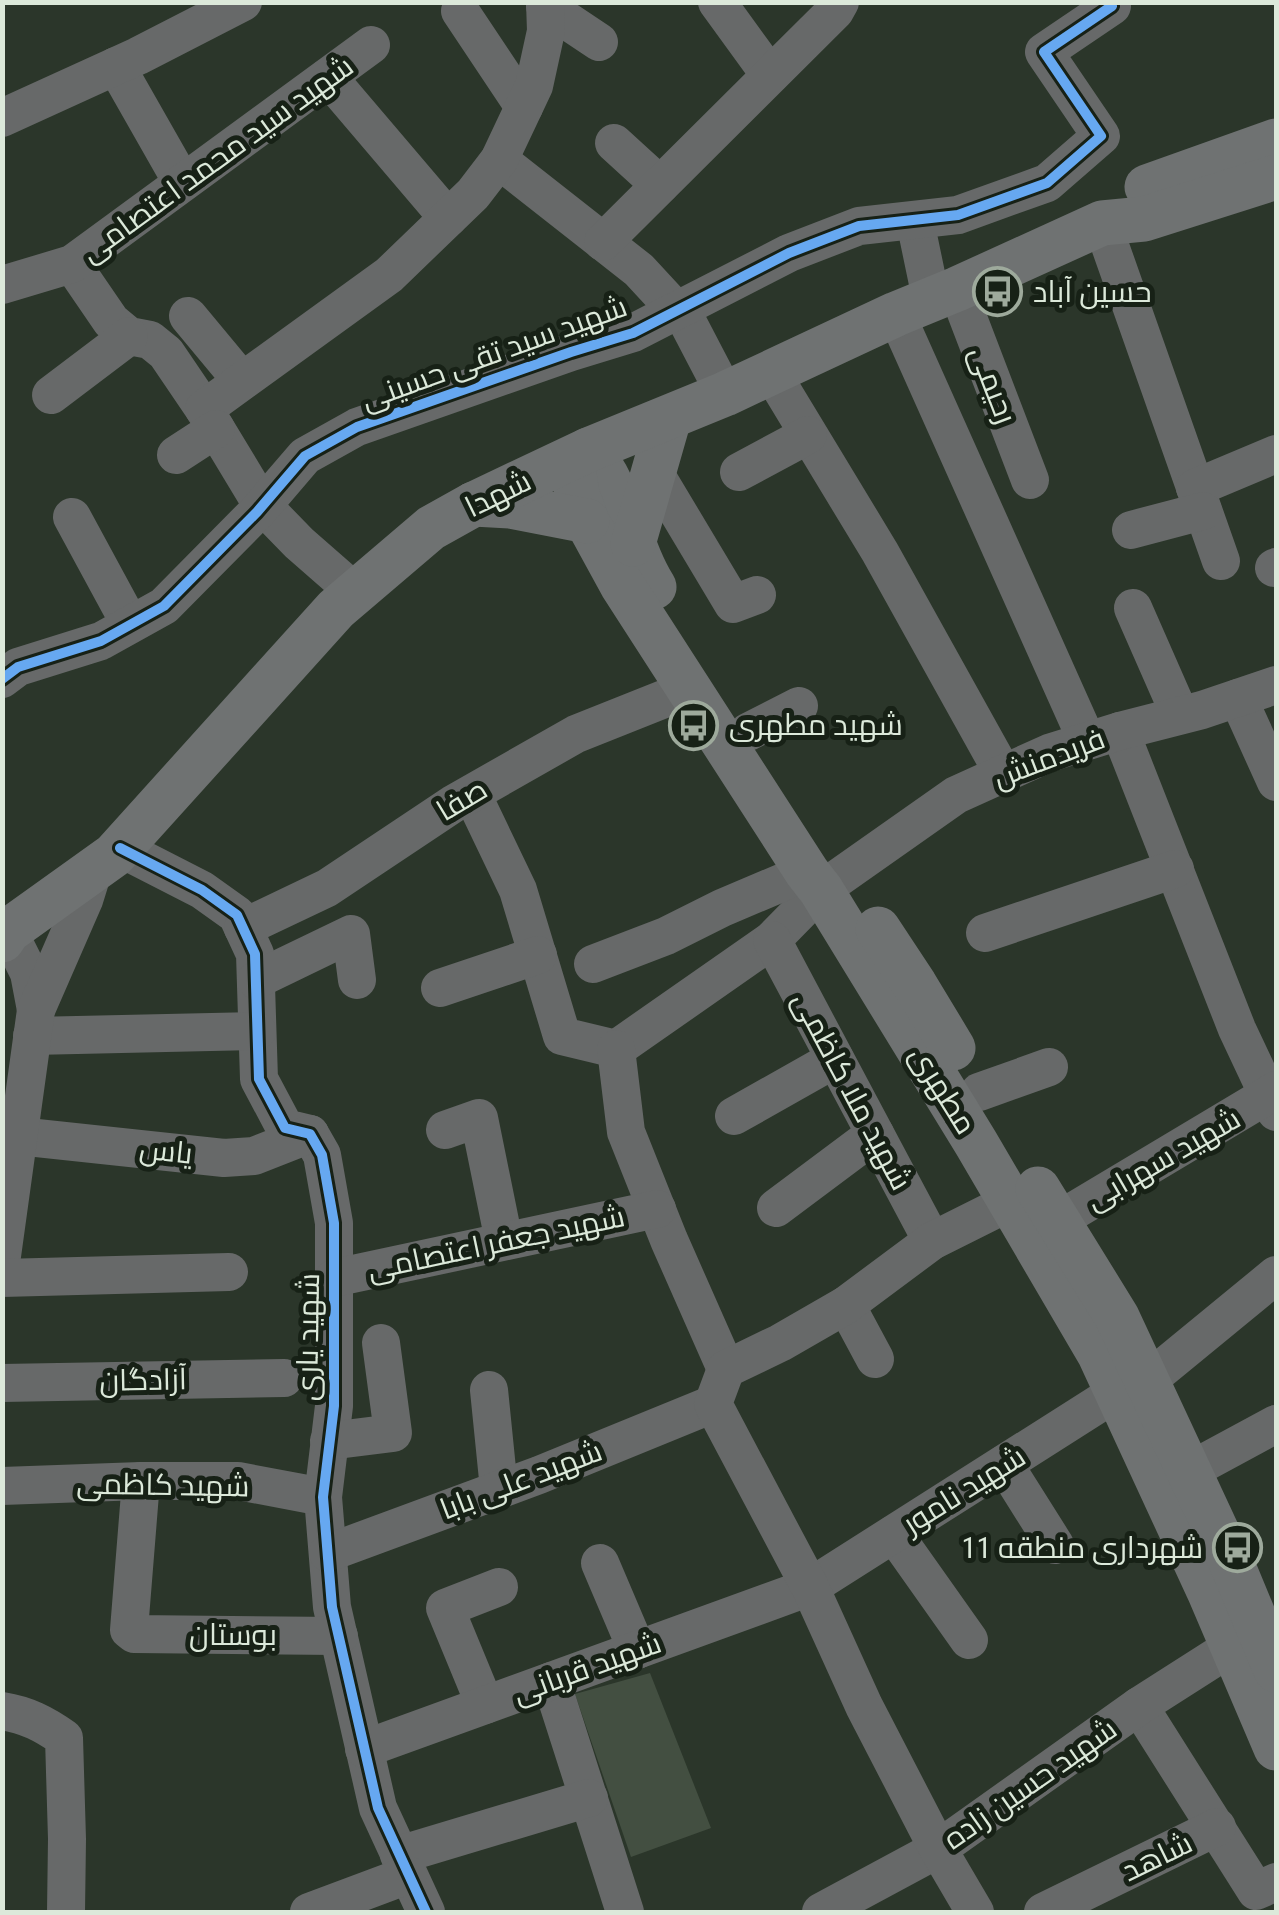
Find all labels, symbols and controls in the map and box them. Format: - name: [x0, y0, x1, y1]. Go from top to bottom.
- street label: شهید سید محمد اعتصامی: [74, 48, 360, 270]
- bus stop icon: حسین آباد: [972, 266, 1024, 318]
- place label: حسین آباد: [1033, 274, 1152, 310]
- street label: شهید سید تقی حسینی: [356, 288, 632, 418]
- street label: رحیمی: [962, 341, 1024, 429]
- street label: شهدا: [459, 463, 537, 525]
- bus stop icon: شهید مطهری: [668, 699, 720, 751]
- place label: شهید مطهری: [729, 707, 903, 743]
- street label: فریدمنش: [988, 720, 1110, 796]
- street label: صفا: [430, 771, 493, 828]
- street label: شهید ملا کاظمی: [785, 986, 919, 1196]
- street label: مطهری: [902, 1039, 984, 1141]
- street label: شهید سهرابی: [1079, 1100, 1247, 1218]
- street label: یاس: [138, 1130, 194, 1172]
- street label: شهید جعفر اعتصامی: [364, 1198, 628, 1288]
- street label: شهید یاری: [289, 1273, 327, 1401]
- street label: آزادگان: [99, 1361, 187, 1398]
- street label: شهید علی بابا: [435, 1433, 607, 1527]
- street label: شهید نامور: [894, 1438, 1032, 1543]
- street label: شهید کاظمی: [76, 1465, 250, 1505]
- bus stop icon: شهرداری منطقه 11: [1212, 1522, 1264, 1574]
- place label: شهرداری منطقه 11: [962, 1530, 1203, 1566]
- street label: بوستان: [189, 1617, 277, 1652]
- street label: شهید قربانی: [508, 1625, 666, 1711]
- street label: شهید حسین زاده: [936, 1711, 1124, 1857]
- street label: شاهد: [1116, 1825, 1198, 1888]

